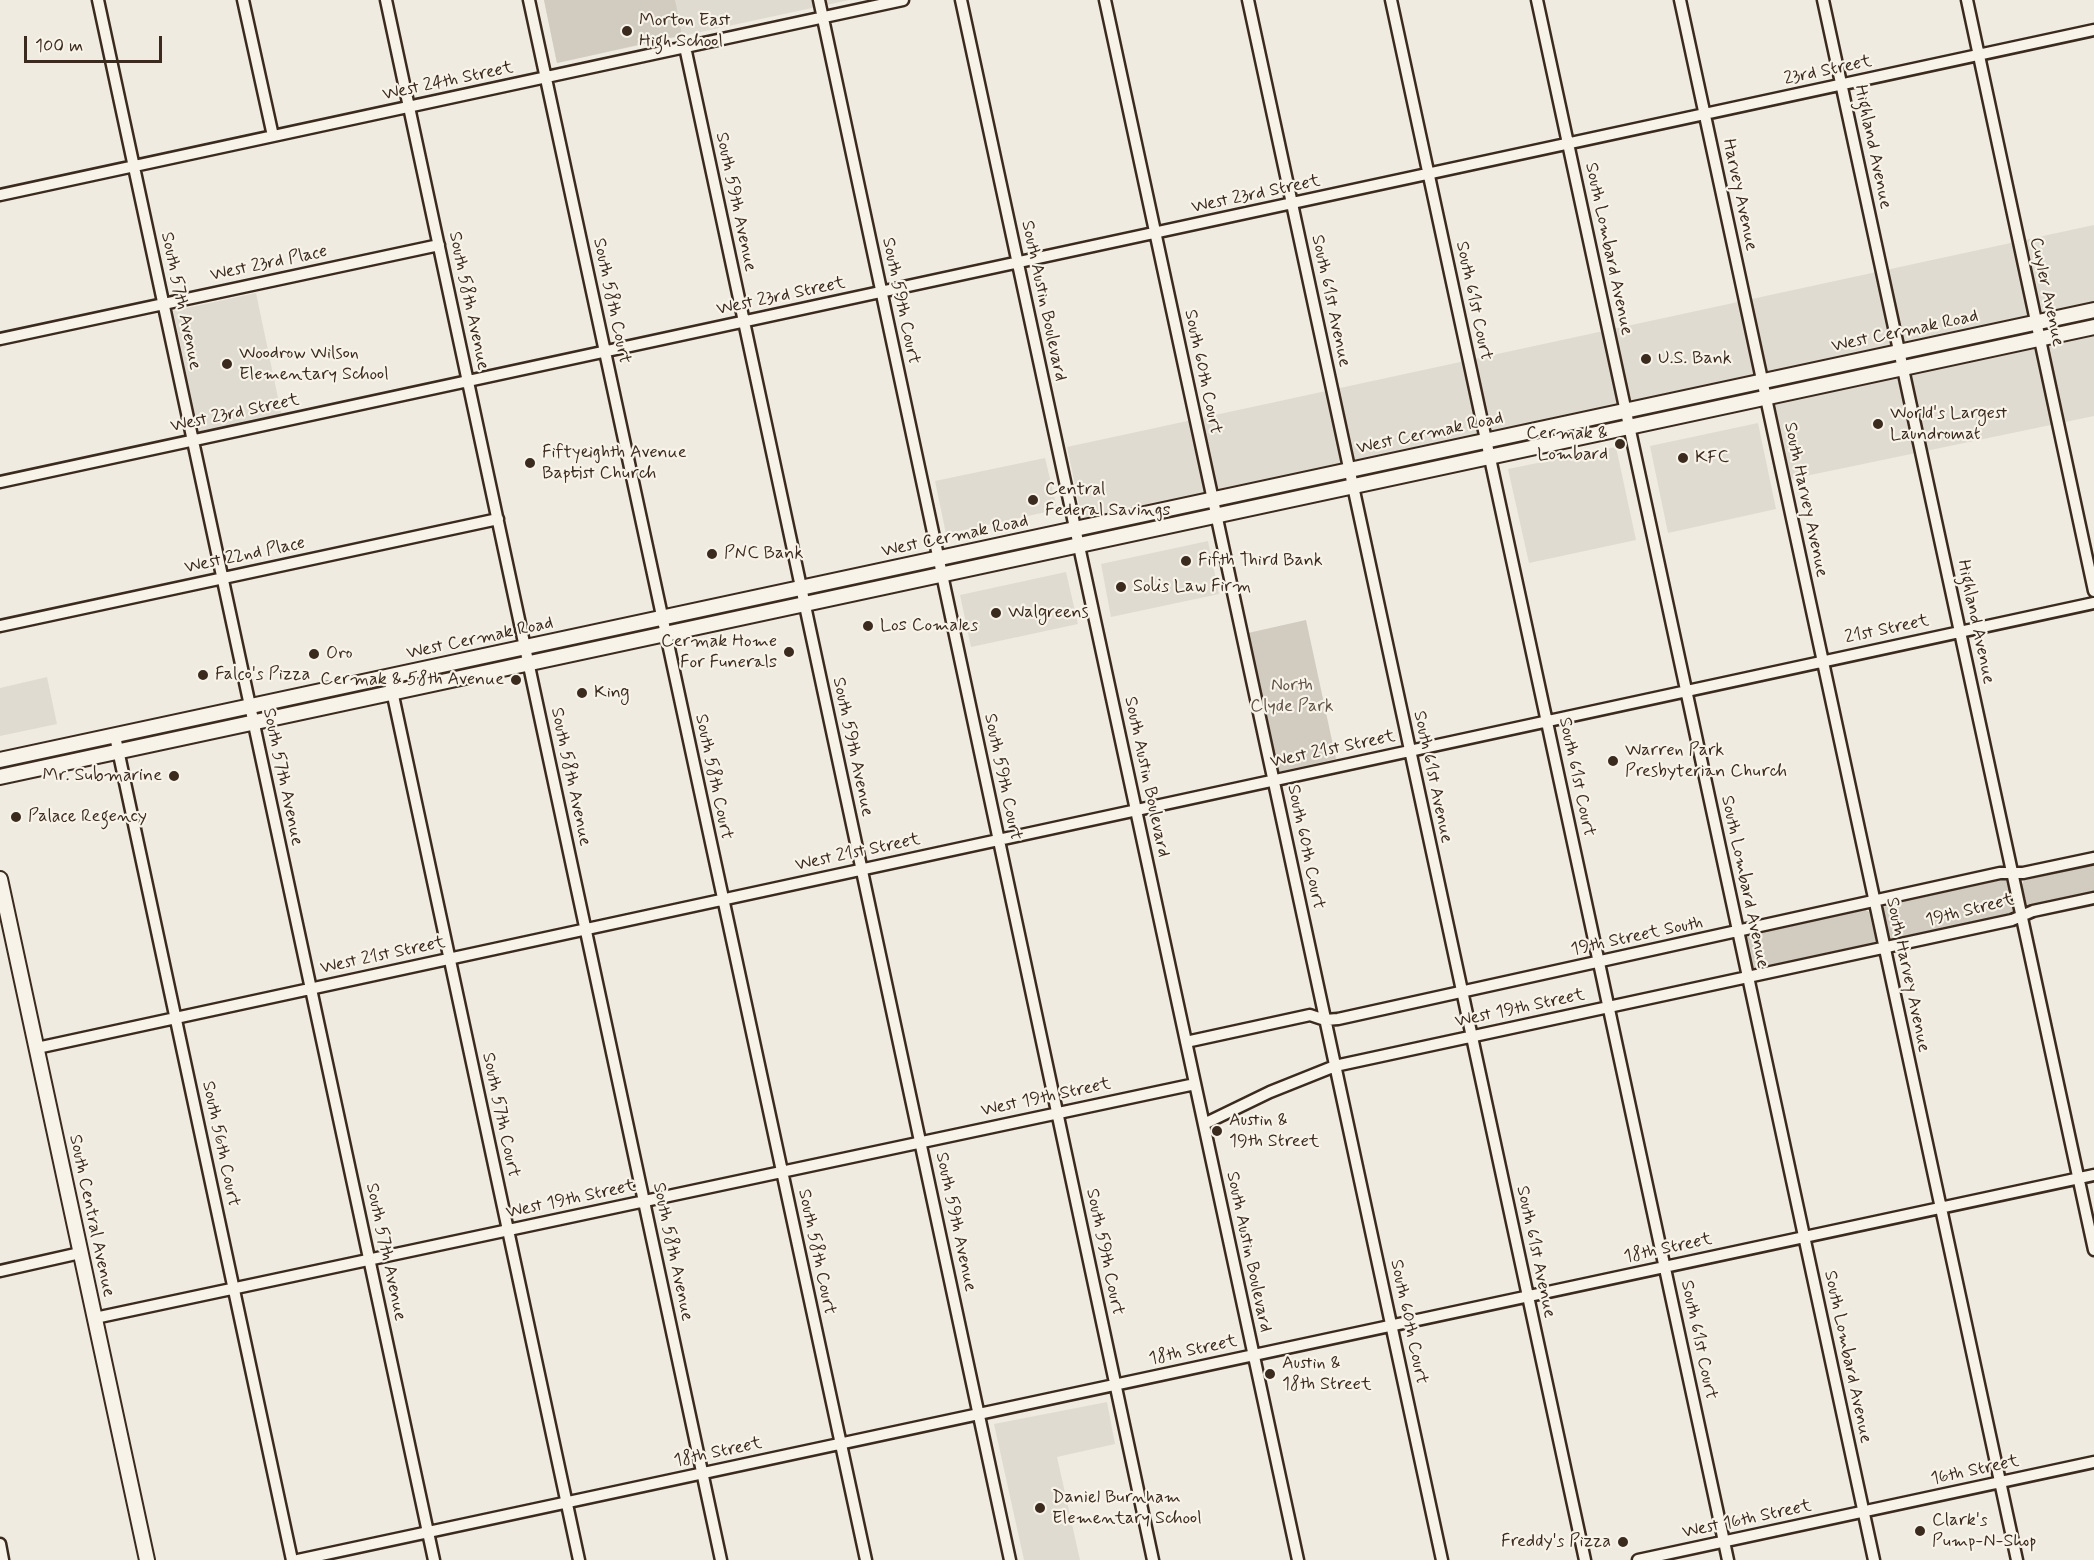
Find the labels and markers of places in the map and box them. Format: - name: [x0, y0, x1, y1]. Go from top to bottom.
- place label: Morton East High School: [639, 10, 731, 52]
- marker: Morton East High School: [620, 24, 634, 38]
- place label: Woodrow Wilson Elementary School: [239, 343, 389, 386]
- place label: U.S. Bank: [1658, 348, 1732, 370]
- marker: U.S. Bank: [1639, 352, 1653, 366]
- marker: Woodrow Wilson Elementary School: [220, 357, 234, 371]
- place label: World's Largest Laundromat: [1890, 403, 2007, 446]
- marker: World's Largest Laundromat: [1871, 417, 1885, 431]
- place label: Cermak & Lombard: [1526, 423, 1608, 466]
- marker: Cermak & Lombard: [1613, 437, 1627, 451]
- place label: Fiftyeighth Avenue Baptist Church: [542, 442, 686, 484]
- place label: KFC: [1695, 447, 1729, 469]
- marker: KFC: [1676, 451, 1690, 465]
- marker: Fiftyeighth Avenue Baptist Church: [523, 456, 537, 470]
- place label: Central Federal Savings: [1045, 479, 1171, 522]
- marker: Central Federal Savings: [1026, 493, 1040, 507]
- place label: PNC Bank: [724, 543, 803, 565]
- marker: PNC Bank: [705, 547, 719, 561]
- place label: Fifth Third Bank: [1198, 550, 1323, 572]
- marker: Fifth Third Bank: [1179, 554, 1193, 568]
- place label: Solis Law Firm: [1133, 576, 1251, 598]
- marker: Solis Law Firm: [1114, 580, 1128, 594]
- place label: Walgreens: [1008, 602, 1089, 624]
- marker: Walgreens: [989, 606, 1003, 620]
- place label: Los Comales: [880, 615, 978, 637]
- marker: Los Comales: [861, 619, 875, 633]
- place label: Cermak Home For Funerals: [661, 631, 777, 674]
- place label: Oro: [326, 643, 353, 665]
- marker: Cermak Home For Funerals: [782, 645, 796, 659]
- marker: Oro: [307, 647, 321, 661]
- place label: Falco's Pizza: [215, 664, 310, 686]
- marker: Falco's Pizza: [196, 668, 210, 682]
- place label: Cermak & 58th Avenue: [320, 669, 504, 691]
- marker: Cermak & 58th Avenue: [509, 673, 523, 687]
- place label: King: [594, 682, 630, 704]
- marker: King: [575, 686, 589, 700]
- place label: Warren Park Presbyterian Church: [1625, 740, 1787, 783]
- marker: Warren Park Presbyterian Church: [1606, 754, 1620, 768]
- place label: Mr. Submarine: [43, 765, 162, 787]
- marker: Mr. Submarine: [167, 769, 181, 783]
- place label: Palace Regency: [28, 806, 147, 828]
- marker: Palace Regency: [9, 810, 23, 824]
- place label: Austin & 19th Street: [1229, 1110, 1319, 1152]
- marker: Austin & 19th Street: [1210, 1124, 1224, 1138]
- place label: Austin & 18th Street: [1282, 1353, 1371, 1396]
- marker: Austin & 18th Street: [1263, 1367, 1277, 1381]
- place label: Daniel Burnham Elementary School: [1052, 1487, 1202, 1530]
- marker: Daniel Burnham Elementary School: [1033, 1501, 1047, 1515]
- place label: Clark's Pump-N-Shop: [1932, 1510, 2036, 1552]
- marker: Clark's Pump-N-Shop: [1913, 1524, 1927, 1538]
- place label: Freddy's Pizza: [1501, 1531, 1611, 1553]
- marker: Freddy's Pizza: [1616, 1535, 1630, 1549]

